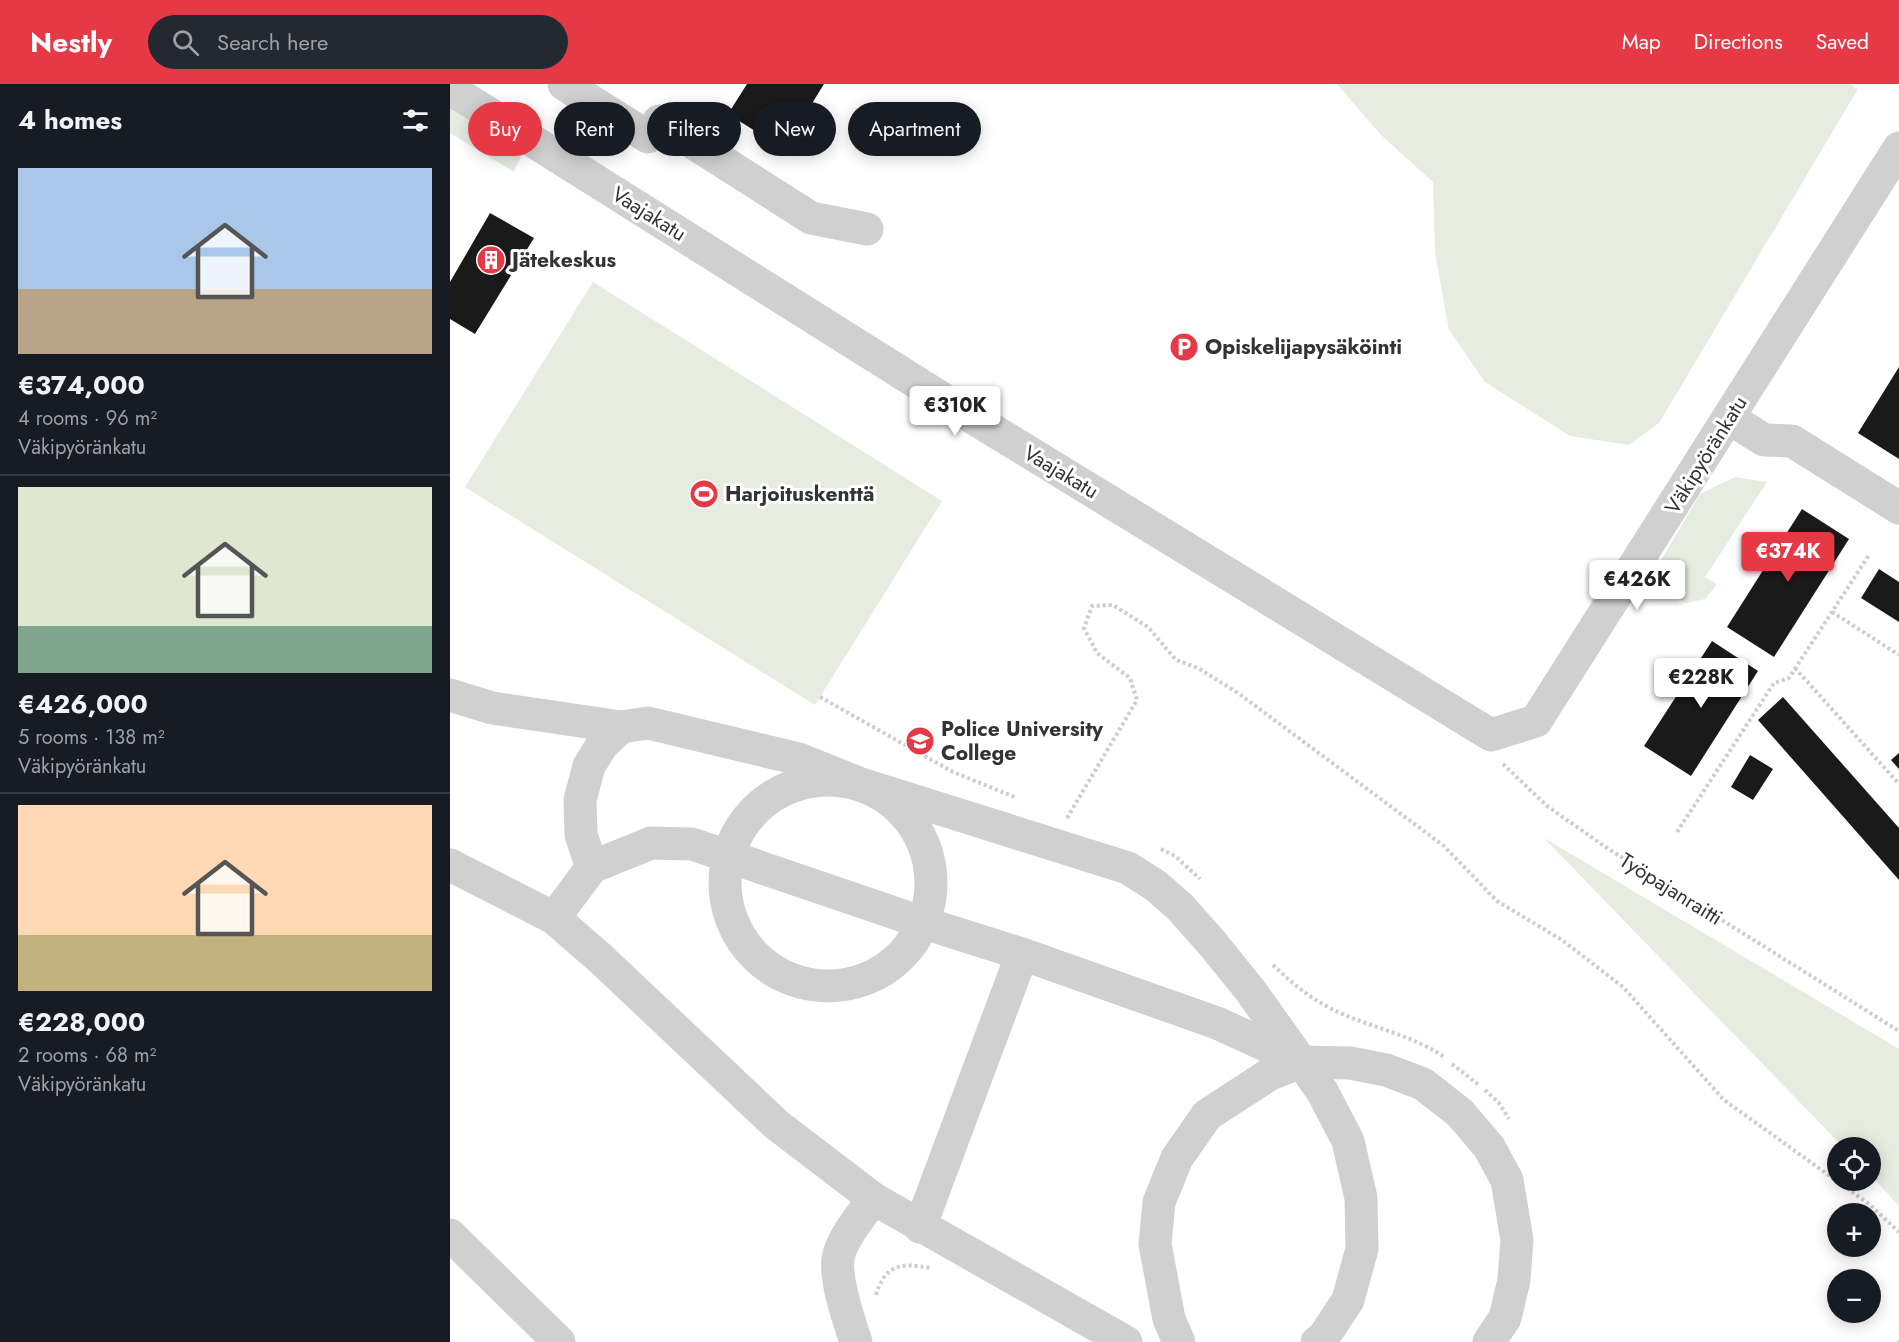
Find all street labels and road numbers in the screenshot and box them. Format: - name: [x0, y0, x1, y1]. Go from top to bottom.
- street label: Vaajakatu: [606, 179, 692, 249]
- street label: Väkipyöränkatu: [1658, 390, 1754, 520]
- street label: Vaajakatu: [1018, 438, 1104, 506]
- street label: Työpajanraitti: [1614, 845, 1728, 933]

